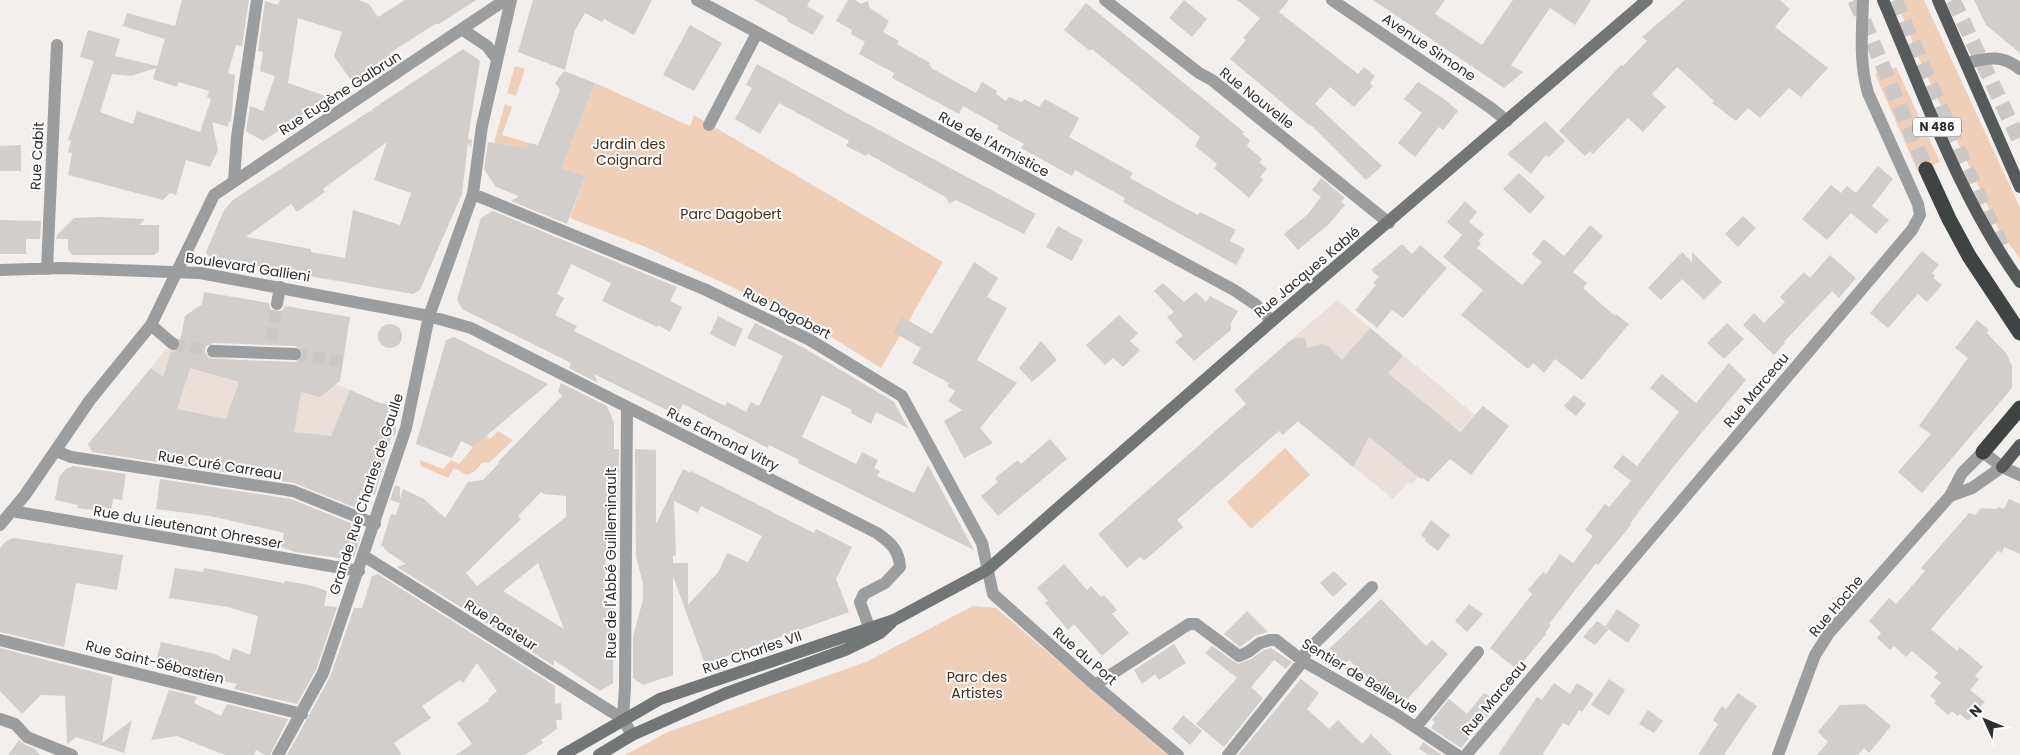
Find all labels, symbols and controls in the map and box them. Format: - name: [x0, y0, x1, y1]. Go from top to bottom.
- street label: Avenue Simone: [1378, 8, 1480, 86]
- street label: Rue Eugène Galbrun: [275, 46, 405, 140]
- street label: Rue Nouvelle: [1215, 62, 1299, 134]
- street label: Rue de l'Armistice: [935, 106, 1053, 182]
- road number: N 486: [1913, 118, 1961, 136]
- street label: Rue Cabit: [25, 121, 49, 191]
- park label: Jardin des Coignard: [592, 134, 666, 170]
- park label: Parc Dagobert: [680, 204, 782, 224]
- street label: Rue Jacques Kablé: [1250, 221, 1365, 322]
- street label: Boulevard Gallieni: [184, 247, 312, 287]
- street label: Rue Dagobert: [740, 282, 834, 344]
- street label: Rue Marceau: [1719, 348, 1793, 432]
- street label: Grande Rue Charles de Gaulle: [324, 390, 408, 597]
- street label: Rue Edmond Vitry: [664, 402, 783, 476]
- street label: Rue Curé Carreau: [157, 445, 283, 485]
- street label: Rue de l'Abbé Guilleminault: [601, 468, 621, 658]
- street label: Rue du Lieutenant Ohresser: [92, 501, 284, 553]
- street label: Rue Hoche: [1804, 571, 1868, 641]
- street label: Rue Pasteur: [461, 595, 541, 655]
- street label: Rue du Port: [1048, 622, 1122, 690]
- street label: Rue Charles VII: [700, 626, 804, 678]
- street label: Sentier de Bellevue: [1298, 633, 1422, 719]
- street label: Rue Saint-Sébastien: [84, 635, 226, 689]
- street label: Rue Marceau: [1457, 656, 1531, 740]
- park label: Parc des Artistes: [947, 667, 1007, 703]
- north arrow: [1960, 695, 2010, 745]
- text: N: [1965, 700, 1986, 722]

